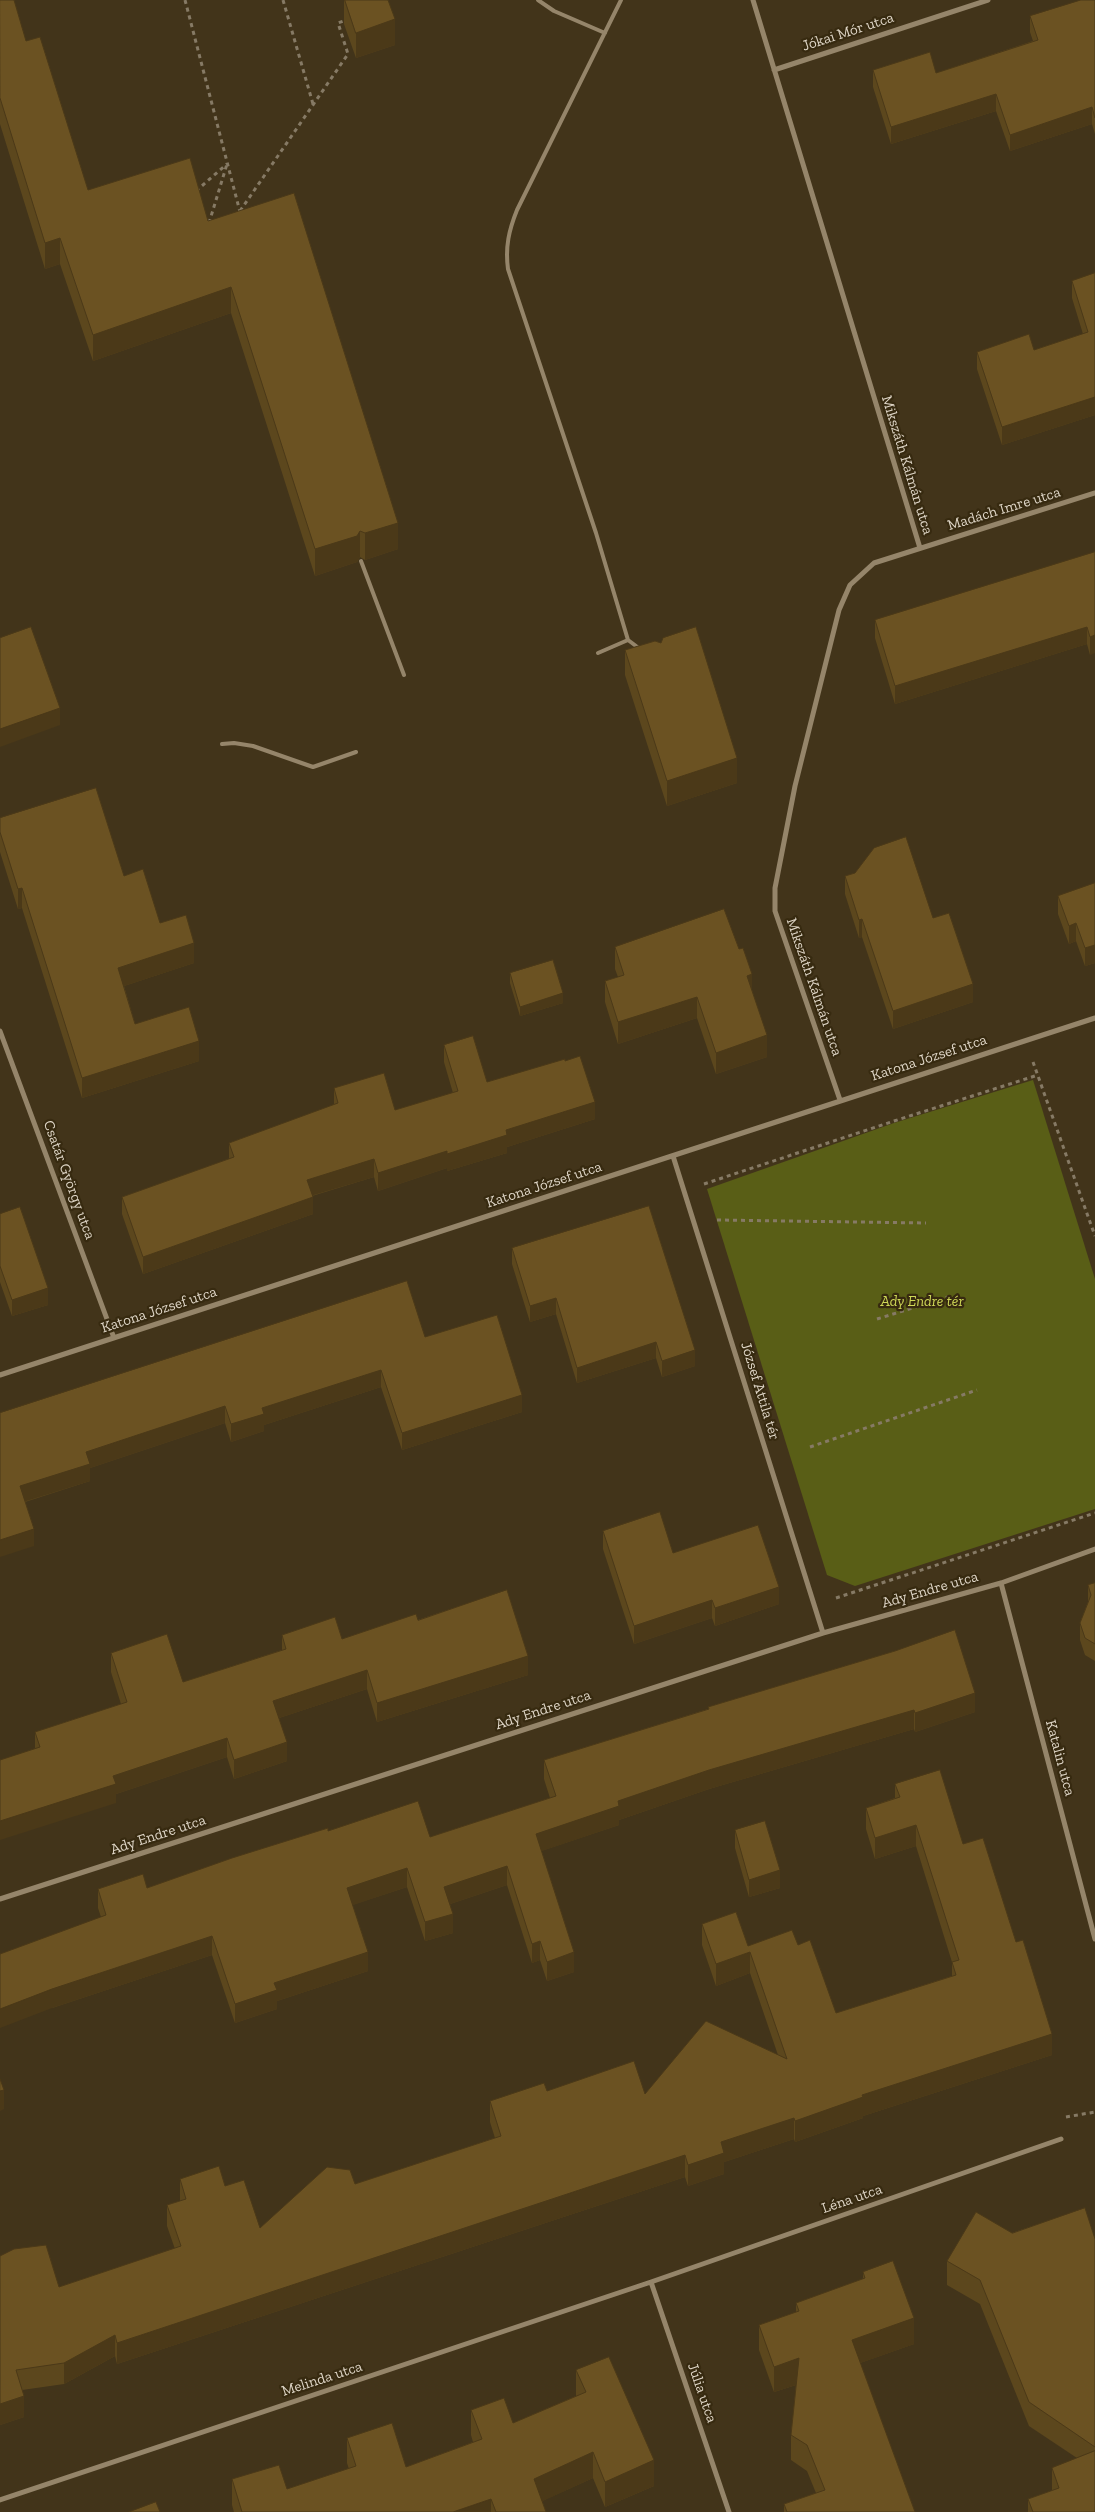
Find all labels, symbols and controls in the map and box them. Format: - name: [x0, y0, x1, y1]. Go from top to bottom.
- street label: Jókai Mór utca: [800, 9, 896, 55]
- street label: Mikszáth Kálmán utca: [877, 393, 937, 537]
- street label: Madách Imre utca: [945, 483, 1063, 535]
- street label: Mikszáth Kálmán utca: [782, 916, 846, 1058]
- street label: Katona József utca: [869, 1031, 989, 1085]
- street label: Csatár György utca: [39, 1118, 99, 1242]
- street label: Katona József utca: [484, 1158, 604, 1212]
- street label: Katona József utca: [99, 1283, 219, 1337]
- park label: Ady Endre tér: [880, 1293, 964, 1311]
- street label: József Attila tér: [737, 1340, 783, 1442]
- street label: Ady Endre utca: [880, 1568, 980, 1612]
- street label: Ady Endre utca: [493, 1686, 593, 1734]
- street label: Katalin utca: [1041, 1718, 1079, 1798]
- street label: Ady Endre utca: [108, 1811, 208, 1859]
- street label: Léna utca: [819, 2180, 885, 2218]
- street label: Melinda utca: [279, 2357, 365, 2401]
- street label: Júlia utca: [683, 2361, 721, 2425]

